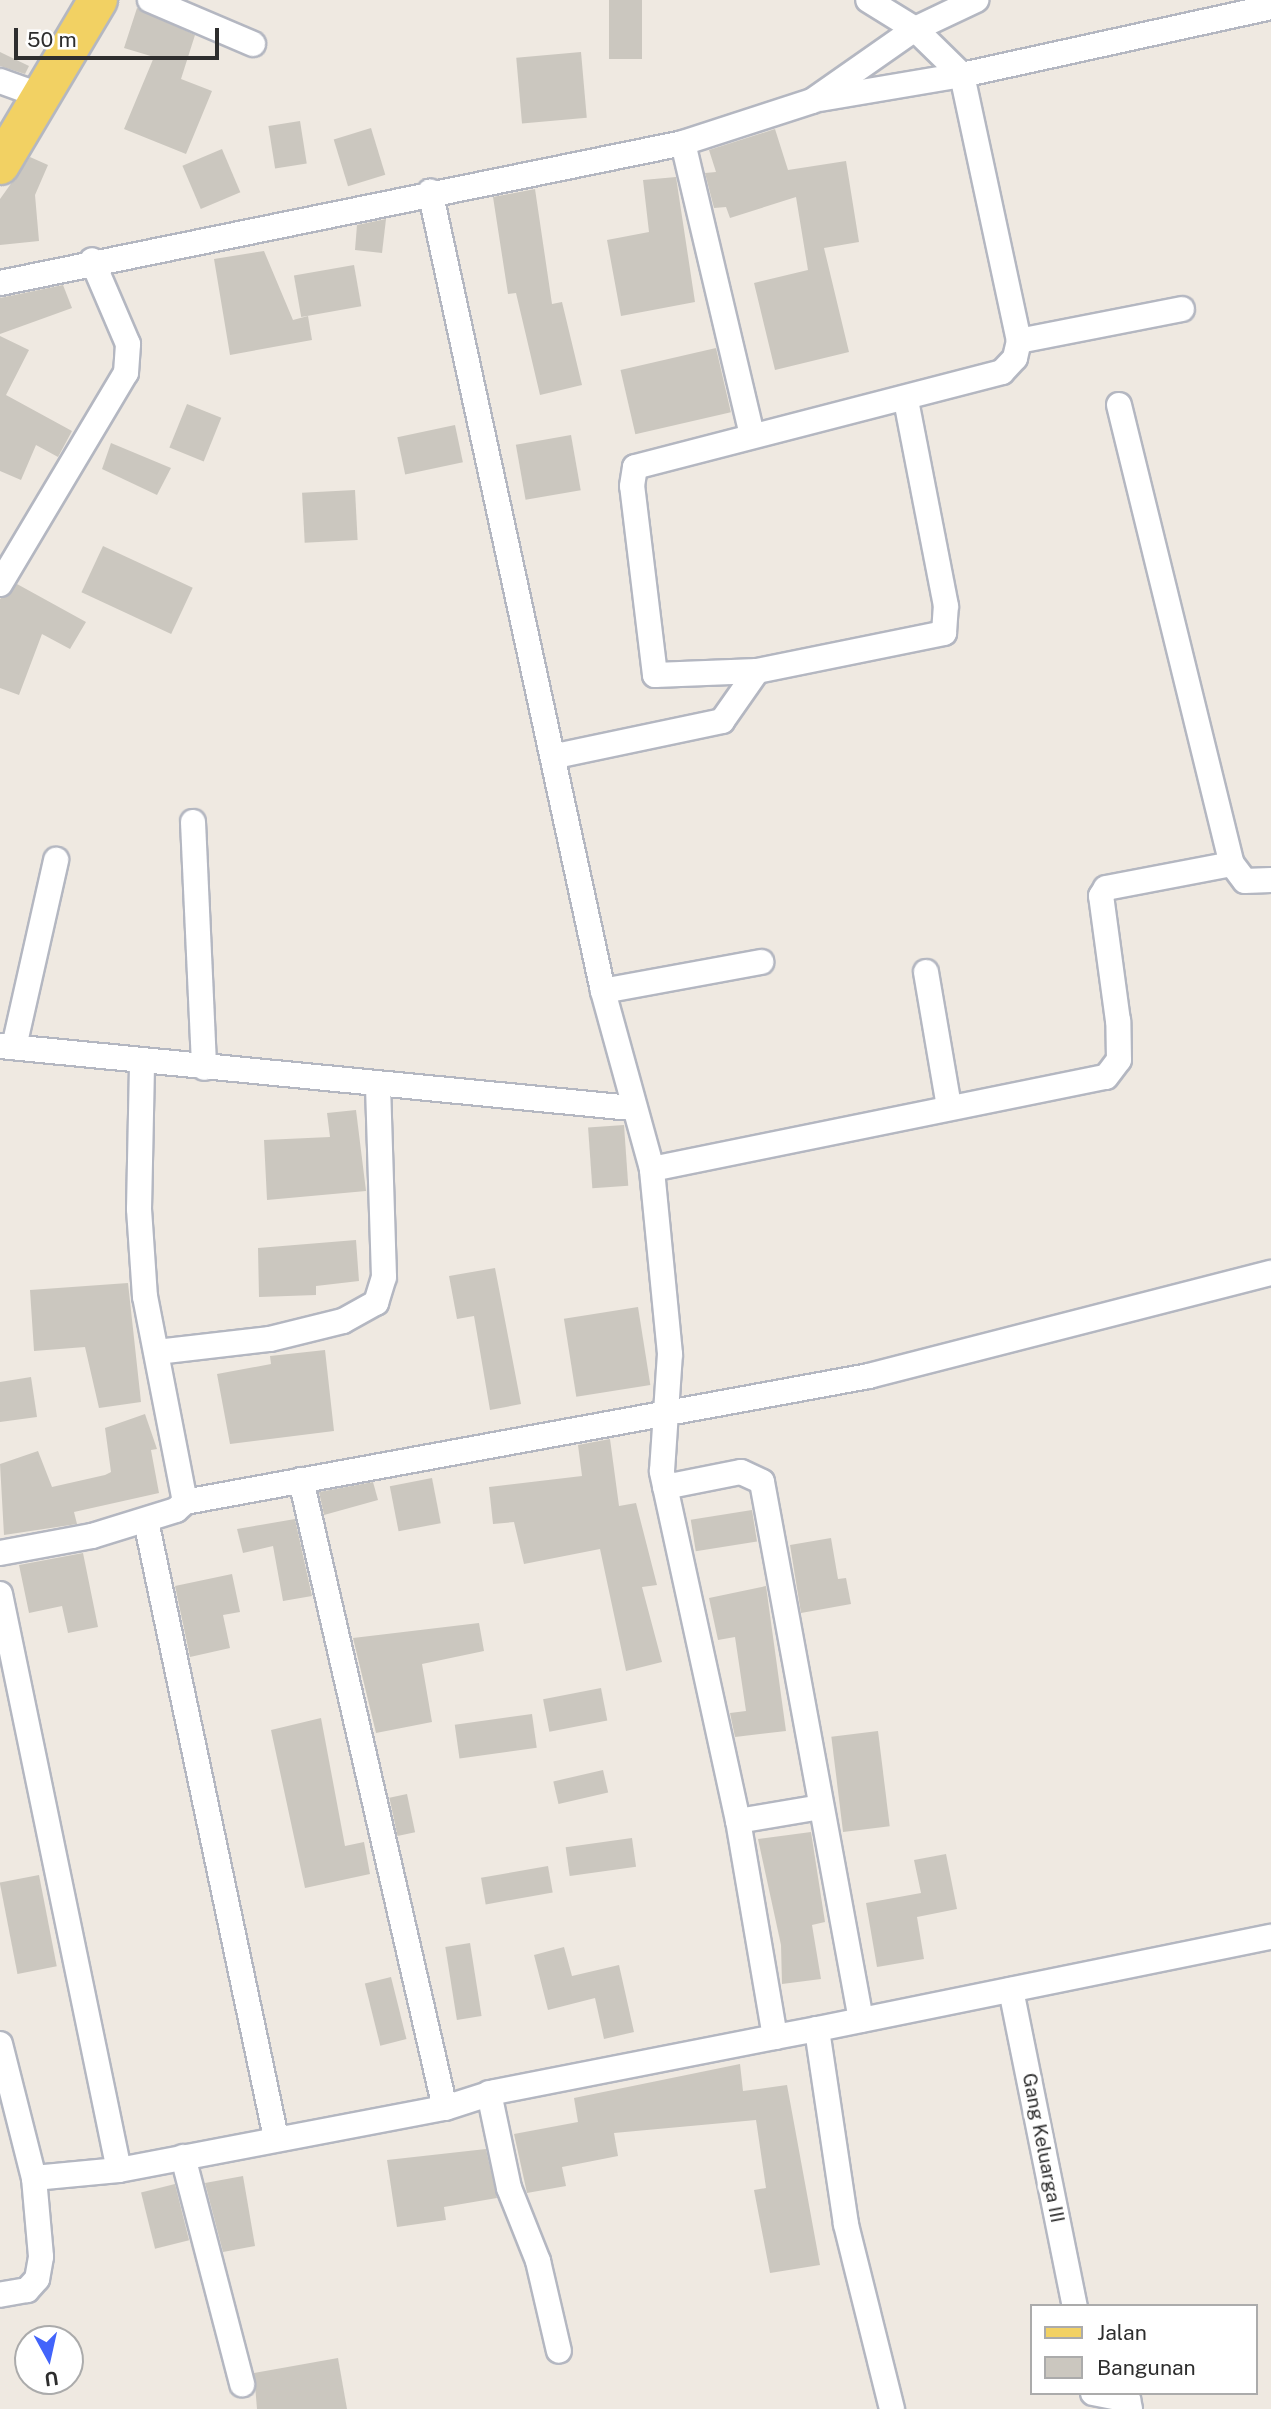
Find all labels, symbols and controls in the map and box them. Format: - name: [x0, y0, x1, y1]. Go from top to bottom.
- scale bar: [18, 14, 222, 58]
- text: 50 m: [27, 27, 77, 52]
- street label: Gang Keluarga III: [1017, 2071, 1069, 2225]
- legend: [1030, 2304, 1257, 2395]
- text: Jalan: [1097, 2320, 1147, 2345]
- north arrow: [14, 2325, 84, 2395]
- text: Bangunan: [1097, 2355, 1196, 2380]
- text: U: [43, 2367, 60, 2391]

